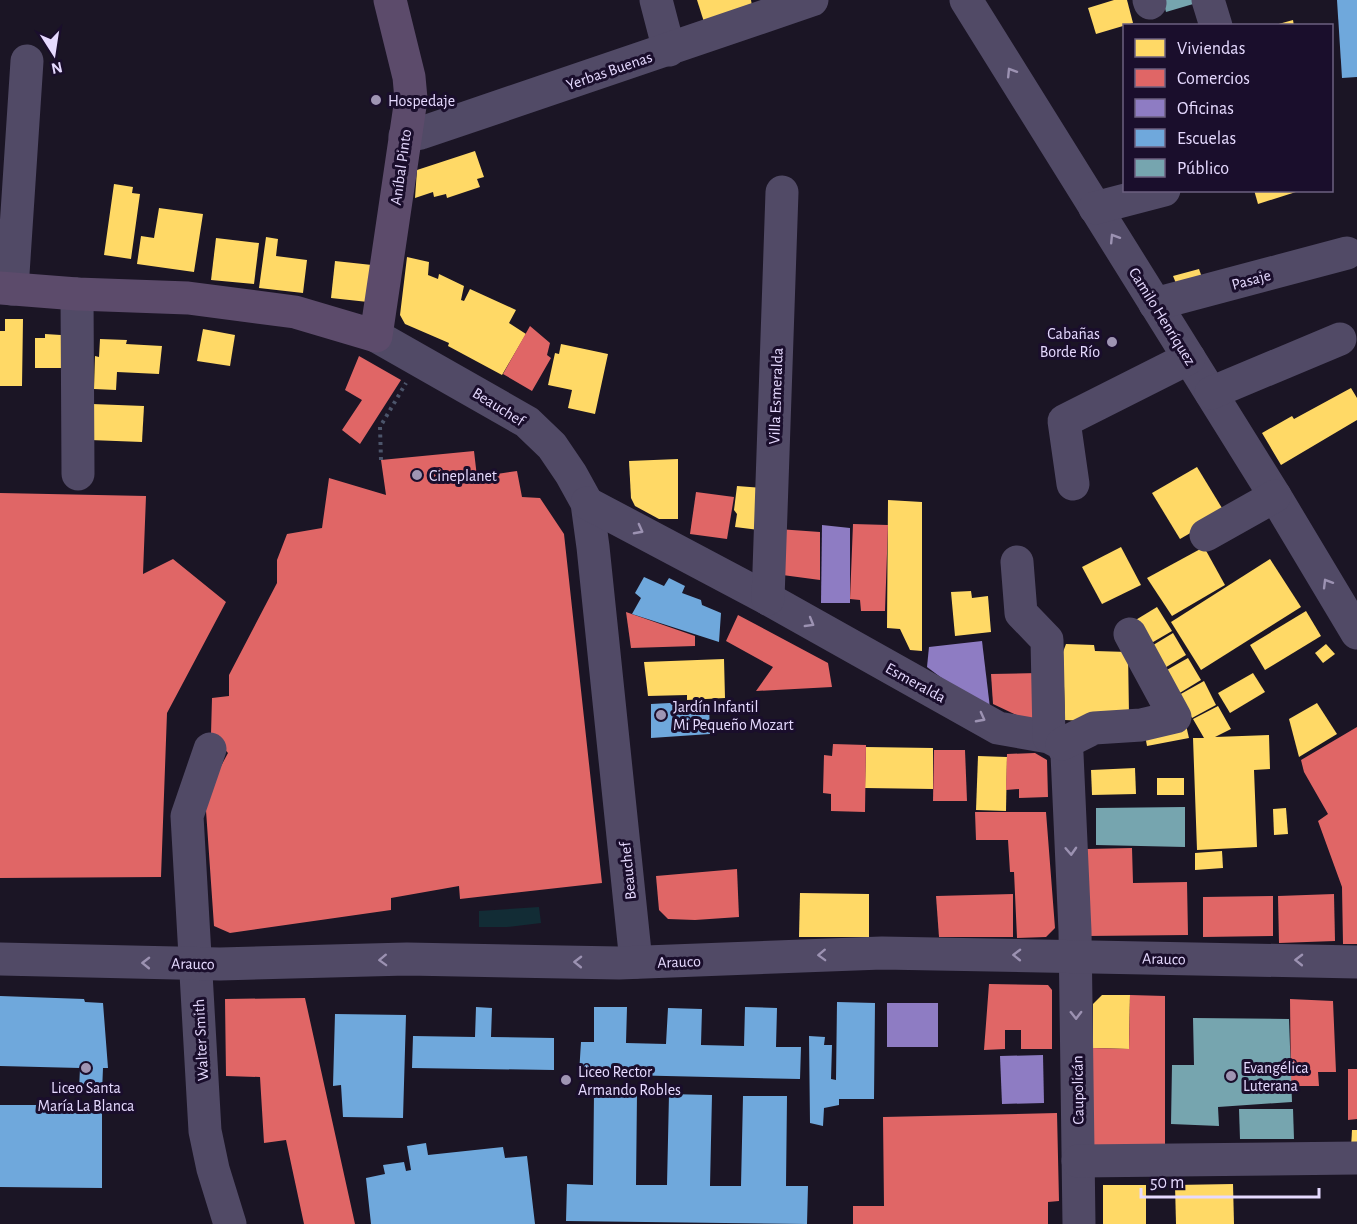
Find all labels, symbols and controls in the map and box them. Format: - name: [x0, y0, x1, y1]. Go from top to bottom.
- north arrow: [24, 24, 84, 84]
- legend: [1123, 24, 1333, 192]
- text: Viviendas: [1177, 40, 1245, 58]
- street label: Yerbas Buenas: [564, 49, 654, 93]
- text: N: [50, 59, 64, 77]
- one-way arrow: [1007, 68, 1019, 78]
- text: Comercios: [1177, 70, 1250, 88]
- marker: Hospedaje: [369, 93, 383, 107]
- place label: Hospedaje: [388, 93, 455, 110]
- text: Oficinas: [1177, 100, 1234, 118]
- street label: Aníbal Pinto: [388, 128, 414, 206]
- text: Escuelas: [1177, 130, 1236, 148]
- text: Público: [1177, 160, 1229, 178]
- one-way arrow: [1110, 234, 1122, 244]
- street label: Camilo Henríquez: [1126, 265, 1199, 369]
- street label: Pasaje: [1230, 267, 1273, 294]
- place label: Cabañas Borde Río: [1040, 326, 1100, 360]
- marker: Cabañas Borde Río: [1105, 335, 1119, 349]
- street label: Villa Esmeralda: [766, 347, 786, 445]
- street label: Beauchef: [470, 385, 528, 430]
- marker: Cineplanet: [410, 468, 424, 482]
- place label: Cineplanet: [429, 468, 497, 484]
- one-way arrow: [633, 523, 644, 535]
- one-way arrow: [1322, 579, 1334, 589]
- one-way arrow: [804, 616, 815, 627]
- street label: Esmeralda: [883, 660, 948, 706]
- place label: Jardín Infantil Mi Pequeño Mozart: [673, 699, 794, 733]
- marker: Jardín Infantil Mi Pequeño Mozart: [654, 708, 668, 722]
- one-way arrow: [974, 711, 985, 722]
- street label: Beauchef: [617, 840, 639, 901]
- one-way arrow: [1065, 847, 1078, 856]
- one-way arrow: [817, 949, 826, 962]
- one-way arrow: [1012, 949, 1021, 961]
- street label: Arauco: [1142, 951, 1186, 967]
- one-way arrow: [378, 953, 387, 966]
- street label: Arauco: [657, 953, 701, 971]
- one-way arrow: [1294, 954, 1303, 967]
- street label: Arauco: [171, 956, 215, 972]
- one-way arrow: [573, 956, 582, 968]
- one-way arrow: [141, 957, 150, 969]
- street label: Walter Smith: [191, 998, 211, 1081]
- one-way arrow: [1070, 1010, 1082, 1019]
- street label: Caupolicán: [1069, 1055, 1087, 1125]
- place label: Evangélica Luterana: [1243, 1060, 1309, 1094]
- marker: Liceo Santa María La Blanca: [79, 1061, 93, 1075]
- place label: Liceo Rector Armando Robles: [578, 1064, 681, 1098]
- marker: Evangélica Luterana: [1224, 1069, 1238, 1083]
- marker: Liceo Rector Armando Robles: [559, 1073, 573, 1087]
- place label: Liceo Santa María La Blanca: [38, 1080, 134, 1114]
- scale bar: [1141, 1161, 1320, 1199]
- text: 50 m: [1150, 1174, 1184, 1192]

